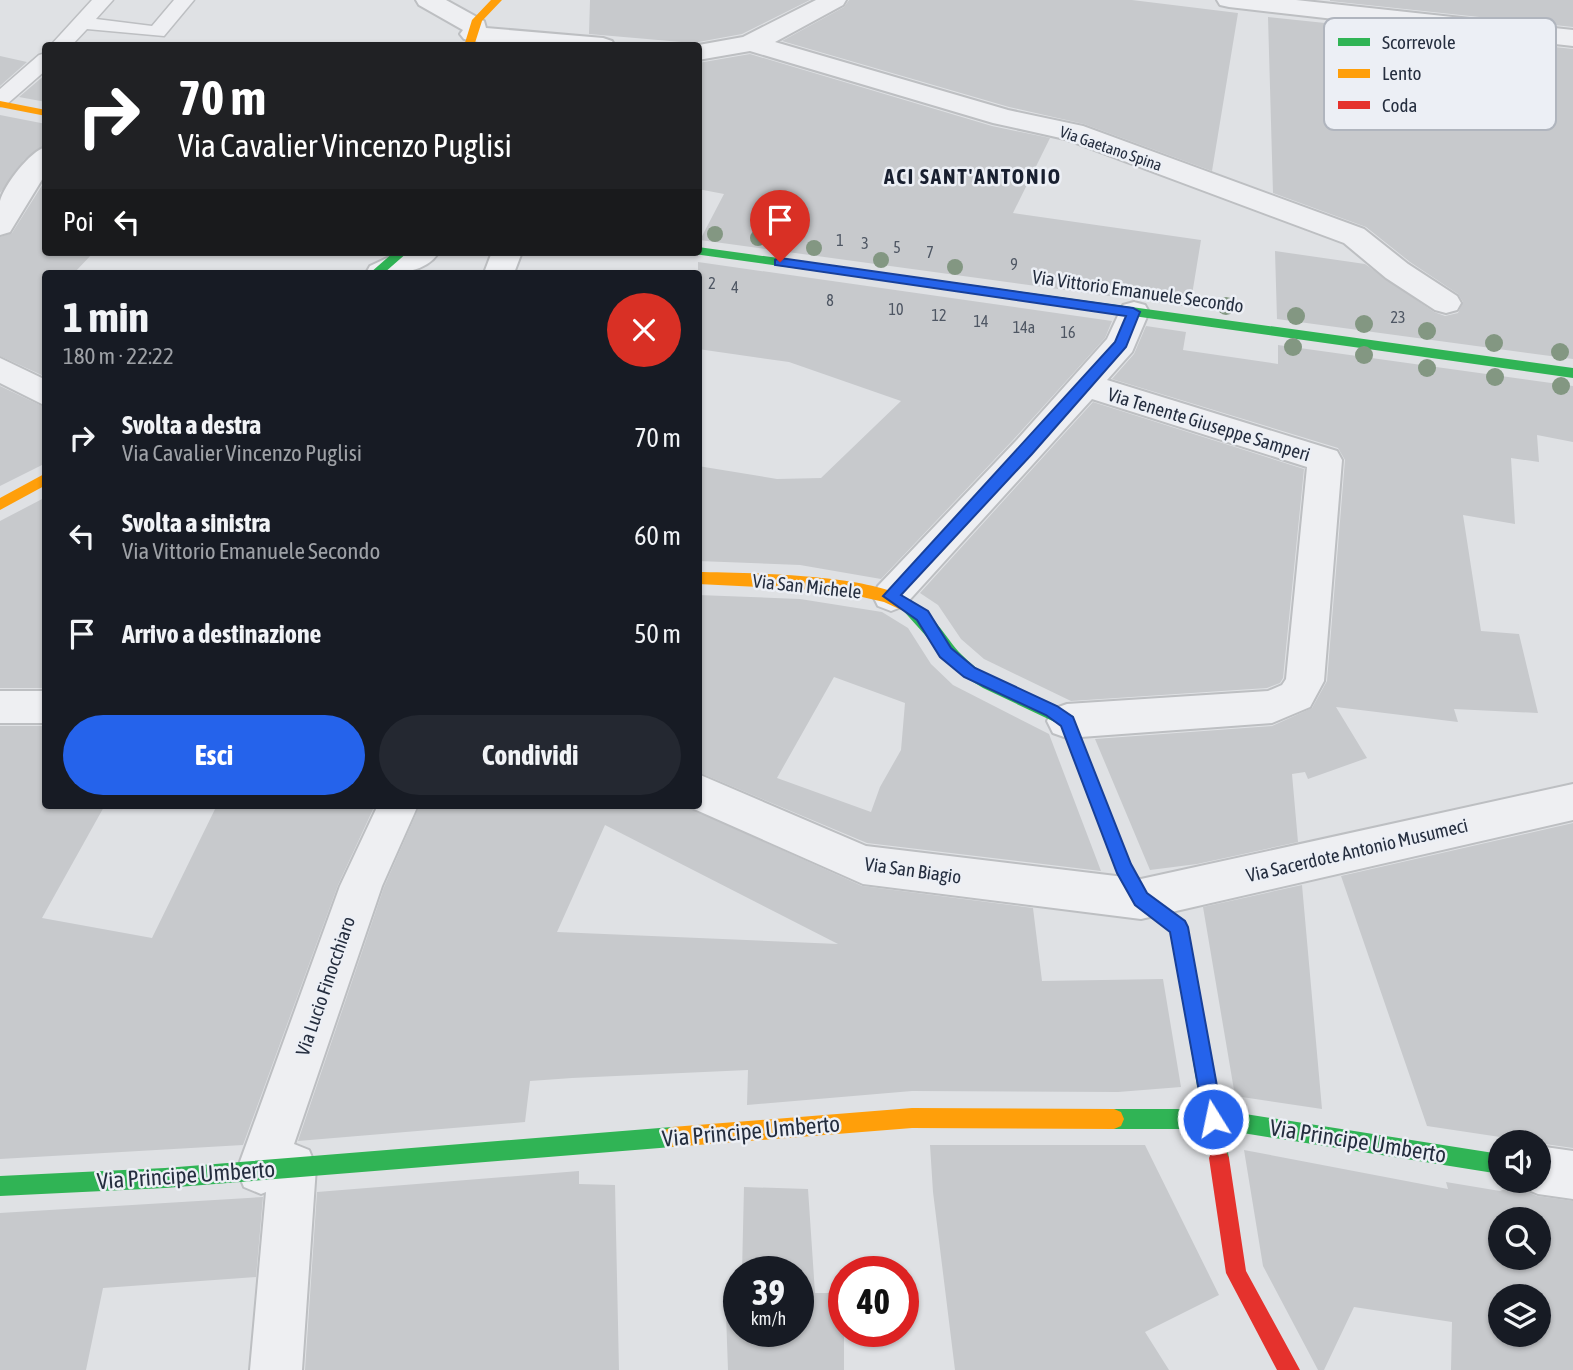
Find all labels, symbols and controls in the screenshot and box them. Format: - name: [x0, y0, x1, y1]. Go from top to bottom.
- legend: [1324, 18, 1556, 130]
- text: Scorrevole: [1382, 31, 1456, 53]
- text: Lento: [1382, 62, 1421, 84]
- text: 70 m: [178, 69, 266, 125]
- icon: right: [63, 70, 154, 161]
- text: Coda: [1382, 94, 1417, 116]
- street label: Via Gaetano Spina: [1057, 122, 1165, 175]
- text: Via Cavalier Vincenzo Puglisi: [178, 127, 512, 164]
- district label: ACI SANT'ANTONIO: [883, 164, 1062, 188]
- pin: [750, 190, 810, 262]
- icon: arrive: [761, 201, 799, 239]
- icon: left: [108, 203, 146, 241]
- text: Poi: [63, 207, 94, 237]
- house number: 1: [836, 231, 844, 249]
- house number: 3: [861, 234, 869, 252]
- house number: 5: [893, 238, 901, 256]
- house number: 7: [926, 243, 934, 261]
- house number: 9: [1010, 255, 1018, 273]
- street label: Via Vittorio Emanuele Secondo: [1031, 265, 1245, 317]
- house number: 2: [708, 274, 716, 292]
- house number: 4: [731, 278, 739, 296]
- house number: 8: [826, 291, 834, 309]
- text: 1 min: [63, 293, 149, 341]
- button: close: [607, 293, 681, 367]
- house number: 10: [888, 300, 904, 318]
- house number: 12: [931, 306, 947, 324]
- house number: 23: [1390, 308, 1406, 326]
- house number: 14: [973, 312, 989, 330]
- house number: 14a: [1013, 318, 1035, 336]
- house number: 16: [1060, 323, 1076, 341]
- text: 180 m · 22:22: [63, 343, 174, 369]
- street label: Via Tenente Giuseppe Samperi: [1105, 383, 1313, 465]
- text: Svolta a destra: [122, 410, 261, 440]
- icon: right: [63, 419, 101, 457]
- text: 70 m: [634, 423, 681, 453]
- text: Via Cavalier Vincenzo Puglisi: [122, 440, 362, 466]
- text: Svolta a sinistra: [122, 508, 271, 538]
- icon: left: [63, 517, 101, 555]
- text: 60 m: [634, 521, 681, 551]
- text: Via Vittorio Emanuele Secondo: [122, 538, 380, 564]
- street label: Via San Michele: [752, 569, 862, 603]
- icon: arrive: [63, 615, 101, 653]
- text: Arrivo a destinazione: [122, 619, 321, 649]
- text: 50 m: [634, 619, 681, 649]
- button: Esci: [63, 715, 365, 795]
- button: Condividi: [379, 715, 681, 795]
- street label: Via Sacerdote Antonio Musumeci: [1244, 814, 1470, 886]
- street label: Via San Biagio: [863, 852, 963, 888]
- street label: Via Lucio Finocchiaro: [291, 913, 359, 1059]
- position arrow: [1176, 1082, 1250, 1156]
- street label: Via Principe Umberto: [661, 1110, 841, 1152]
- street label: Via Principe Umberto: [1268, 1114, 1448, 1168]
- map controls: [1488, 1130, 1551, 1347]
- button: sound: [1488, 1130, 1551, 1193]
- street label: Via Principe Umberto: [96, 1156, 276, 1194]
- button: search: [1488, 1207, 1551, 1270]
- speed limit sign: 40: [828, 1256, 919, 1347]
- text: 39: [752, 1272, 785, 1312]
- button: layers: [1488, 1284, 1551, 1347]
- text: km/h: [751, 1308, 786, 1329]

